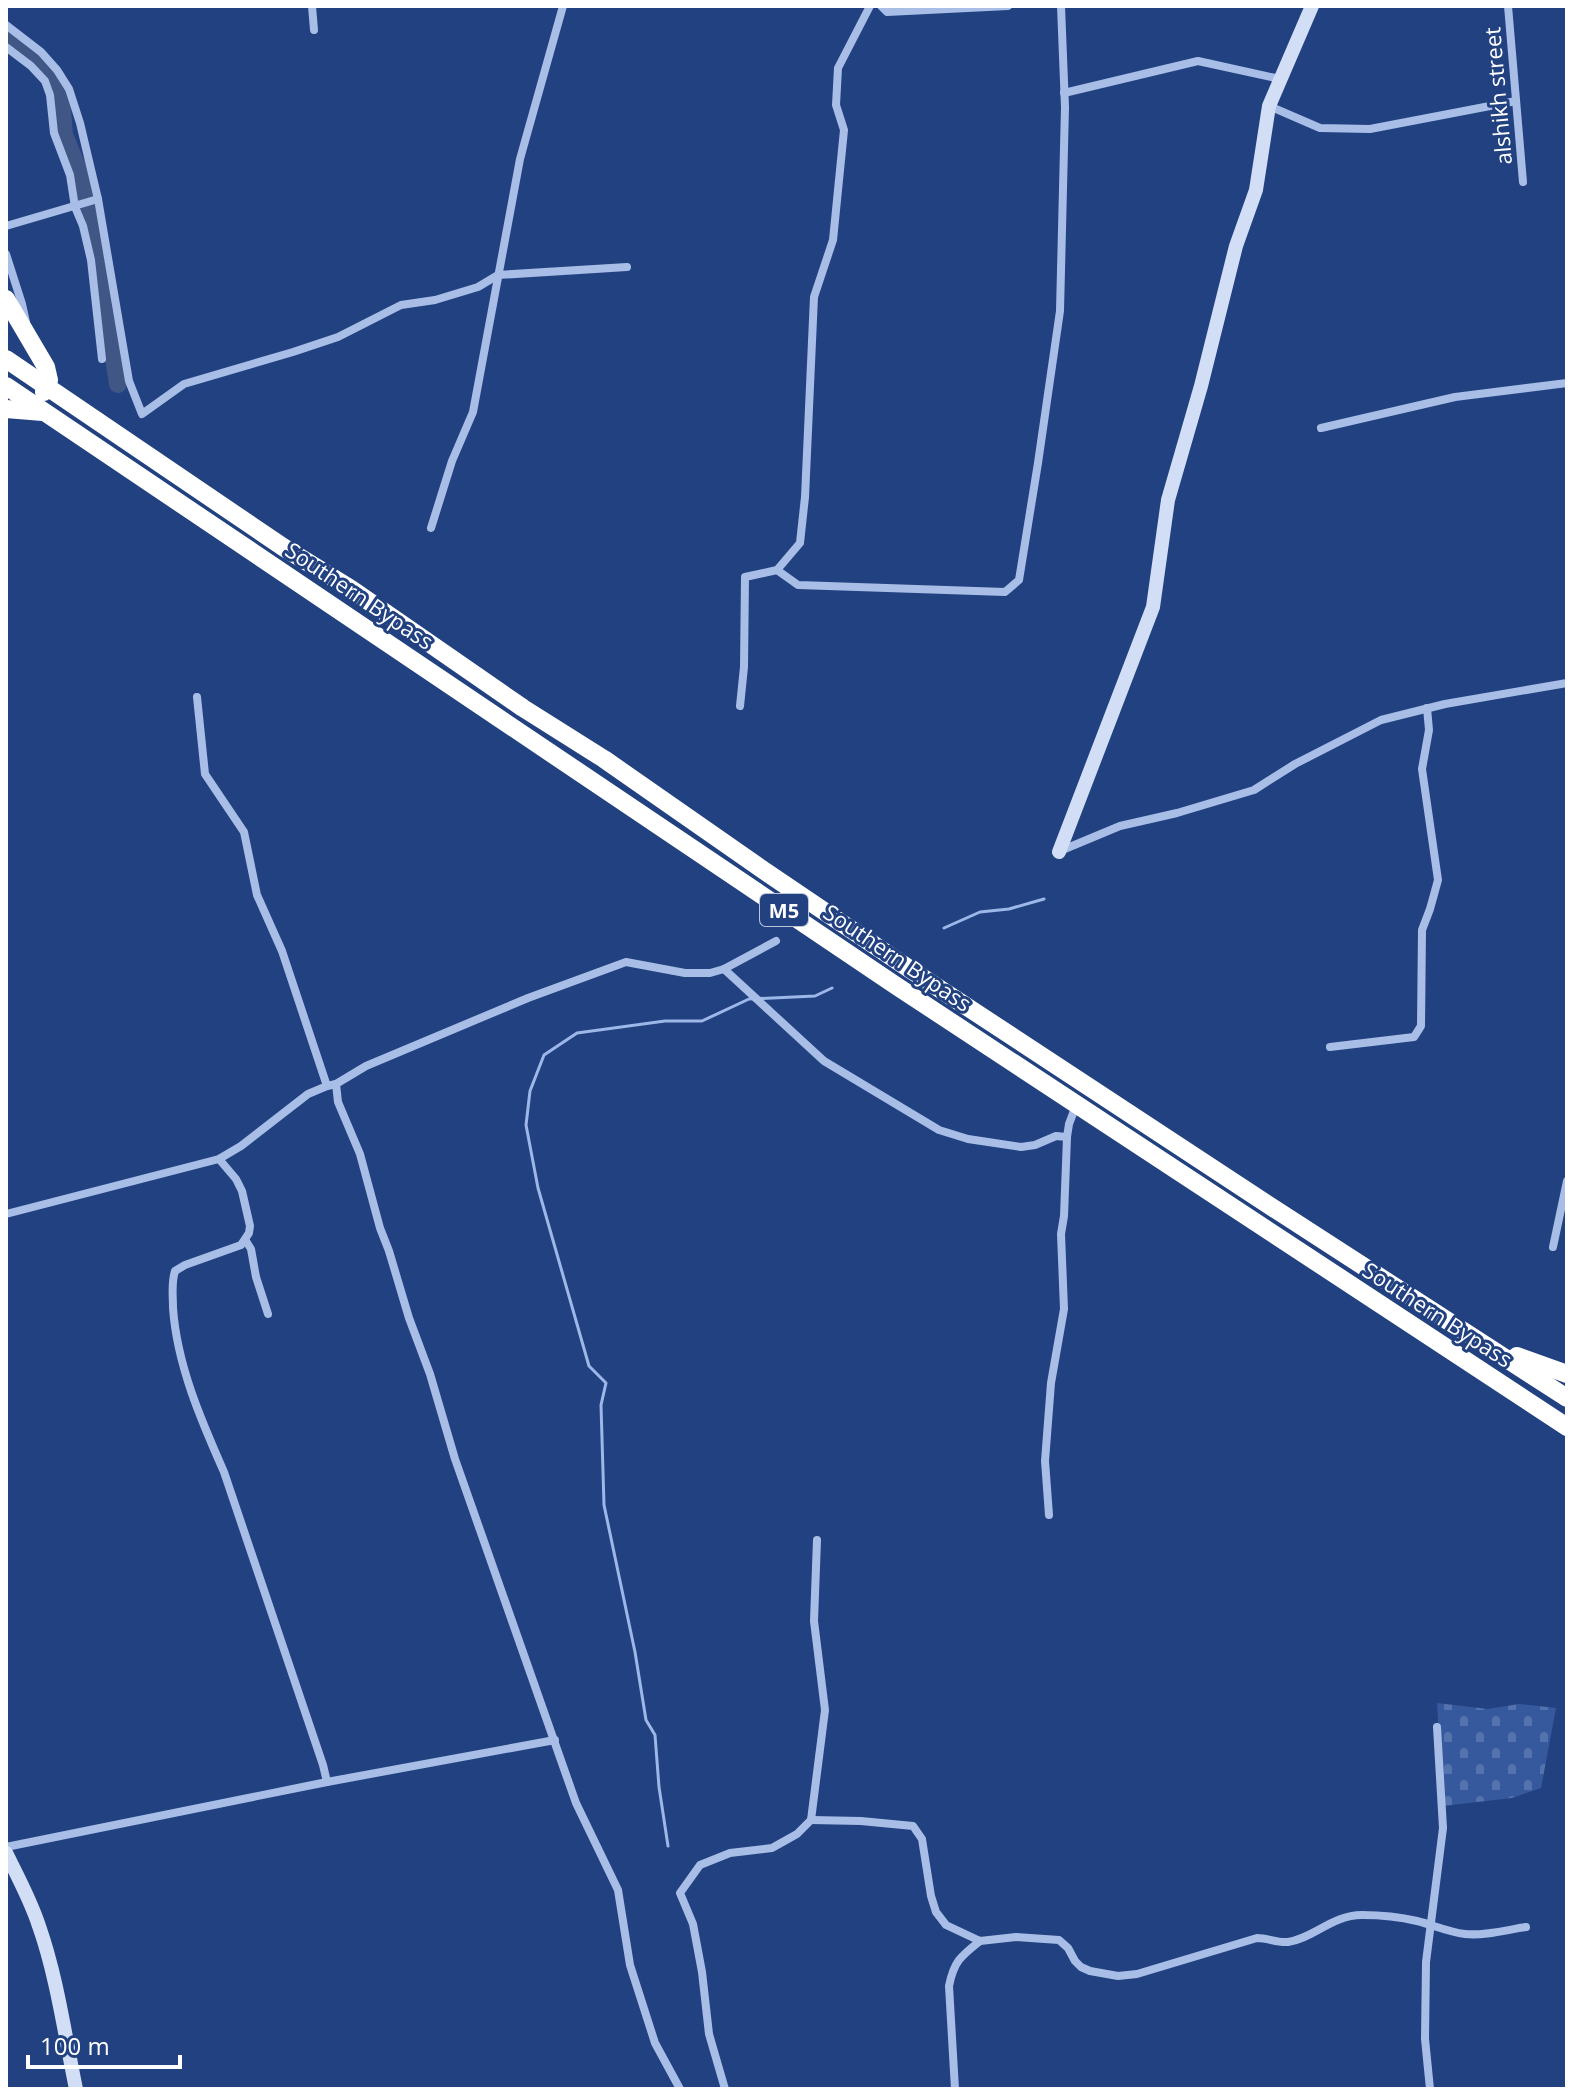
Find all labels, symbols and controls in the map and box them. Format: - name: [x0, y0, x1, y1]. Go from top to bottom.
- street label: alshikh street: [1476, 26, 1518, 166]
- street label: Southern Bypass: [280, 534, 440, 656]
- road number: M5: [760, 894, 808, 926]
- street label: Southern Bypass: [818, 896, 978, 1018]
- street label: Southern Bypass: [1357, 1254, 1519, 1374]
- scale bar: [28, 2019, 180, 2069]
- text: 100 m: [40, 2029, 110, 2062]

